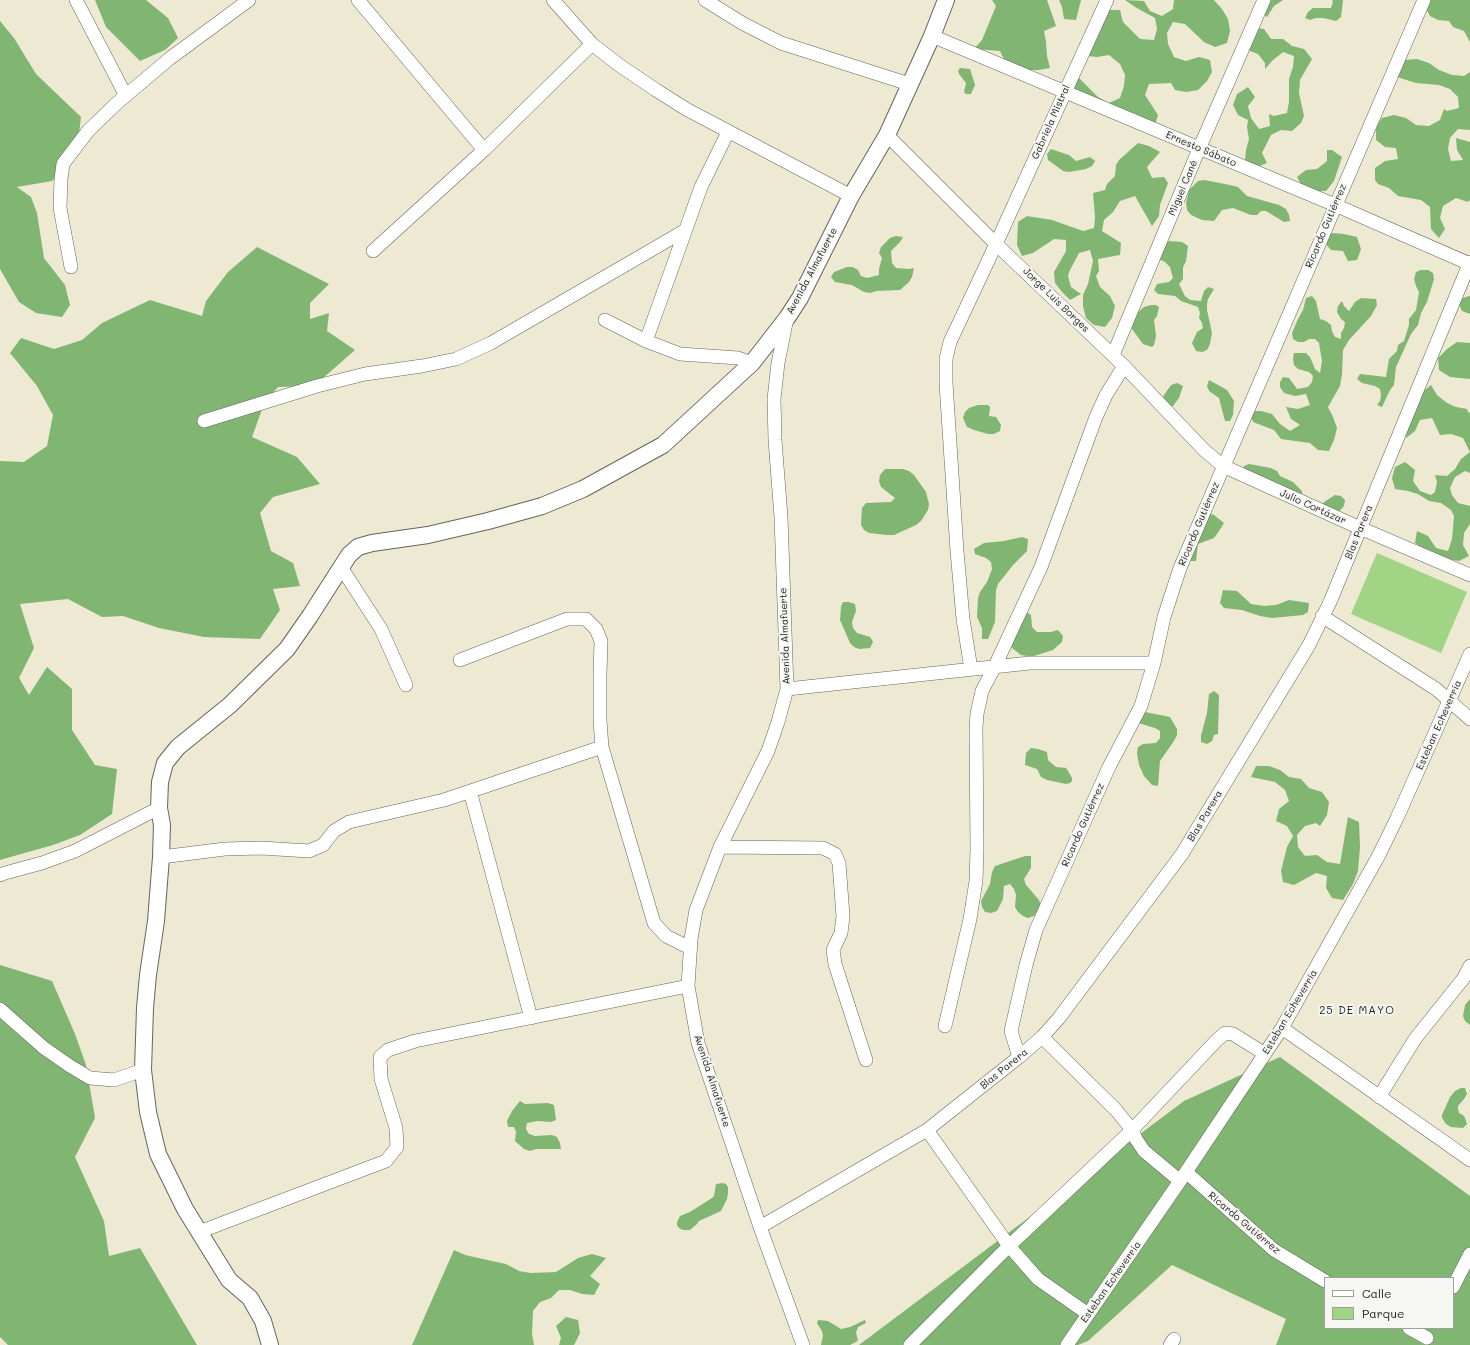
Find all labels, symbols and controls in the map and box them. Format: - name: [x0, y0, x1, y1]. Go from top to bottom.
- street label: Gabriela Mistral: [1029, 83, 1073, 161]
- street label: Ernesto Sábato: [1164, 129, 1238, 169]
- street label: Miguel Cané: [1166, 158, 1200, 218]
- street label: Ricardo Gutiérrez: [1303, 182, 1349, 270]
- street label: Avenida Almafuerte: [784, 226, 840, 316]
- street label: Jorge Luis Borges: [1020, 265, 1092, 335]
- street label: Ricardo Gutiérrez: [1176, 480, 1222, 568]
- street label: Julio Cortázar: [1278, 487, 1348, 527]
- street label: Blas Parera: [1343, 503, 1375, 561]
- street label: Avenida Almafuerte: [777, 588, 793, 684]
- street label: Esteban Echeverría: [1414, 678, 1464, 772]
- street label: Ricardo Gutiérrez: [1059, 781, 1107, 869]
- street label: Blas Parera: [1185, 788, 1225, 844]
- street label: Esteban Echeverría: [1260, 967, 1320, 1057]
- district label: 25 DE MAYO: [1319, 1004, 1395, 1018]
- street label: Avenida Almafuerte: [691, 1033, 733, 1129]
- street label: Blas Parera: [978, 1046, 1030, 1092]
- street label: Ricardo Gutiérrez: [1206, 1189, 1282, 1257]
- street label: Esteban Echeverría: [1078, 1239, 1144, 1325]
- legend: [1324, 1277, 1454, 1329]
- text: Calle: [1362, 1285, 1392, 1301]
- text: Parque: [1362, 1305, 1405, 1321]

